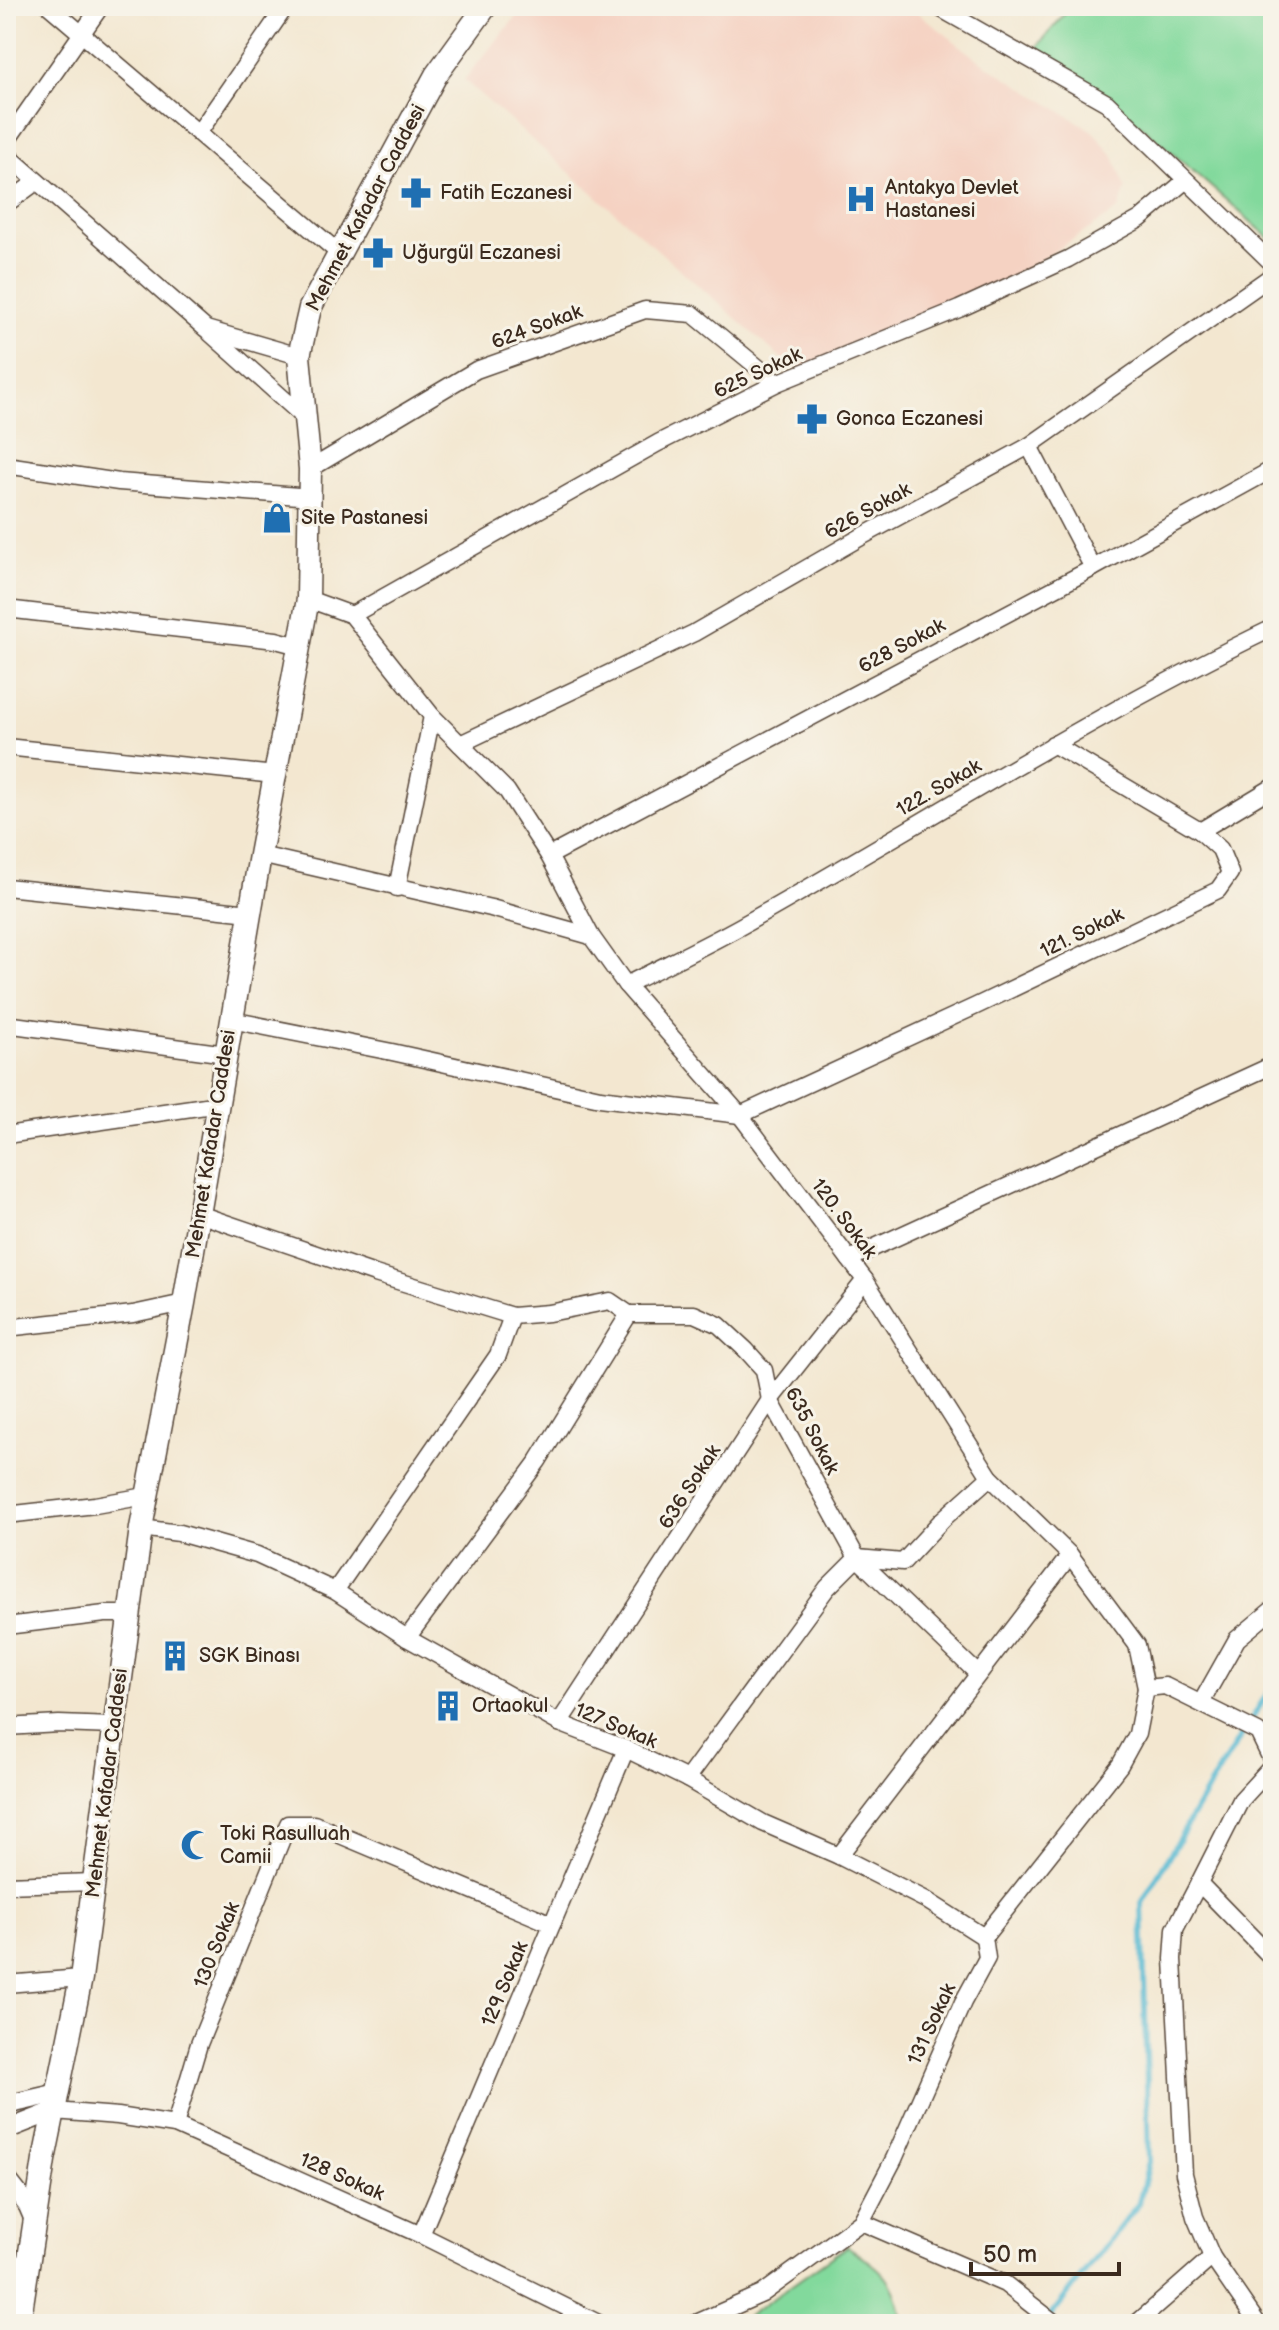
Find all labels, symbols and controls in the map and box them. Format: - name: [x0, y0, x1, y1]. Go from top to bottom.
- street label: Mehmet Kafadar Caddesi: [301, 100, 431, 316]
- pharmacy icon: Fatih Eczanesi: [399, 176, 433, 210]
- place label: Antakya Devlet Hastanesi: [885, 176, 1019, 223]
- place label: Fatih Eczanesi: [440, 181, 572, 205]
- hospital icon: Antakya Devlet Hastanesi: [844, 182, 878, 216]
- pharmacy icon: Uğurgül Eczanesi: [361, 236, 395, 270]
- place label: Uğurgül Eczanesi: [402, 241, 561, 265]
- street label: 624 Sokak: [488, 299, 586, 355]
- street label: 625 Sokak: [710, 342, 806, 404]
- pharmacy icon: Gonca Eczanesi: [795, 402, 829, 436]
- place label: Gonca Eczanesi: [836, 407, 983, 431]
- street label: 626 Sokak: [821, 477, 916, 545]
- shop icon: Site Pastanesi: [260, 501, 294, 535]
- place label: Site Pastanesi: [301, 506, 428, 530]
- street label: 628 Sokak: [855, 613, 950, 679]
- street label: 122. Sokak: [892, 754, 986, 822]
- street label: 121. Sokak: [1036, 902, 1128, 963]
- street label: Mehmet Kafadar Caddesi: [181, 1028, 241, 1260]
- street label: 120. Sokak: [806, 1174, 882, 1264]
- street label: 635 Sokak: [780, 1383, 844, 1479]
- street label: 636 Sokak: [654, 1440, 726, 1534]
- building icon: SGK Binası: [158, 1639, 192, 1673]
- place label: SGK Binası: [199, 1644, 300, 1668]
- street label: Mehmet Kafadar Caddesi: [81, 1667, 133, 1899]
- building icon: Ortaokul: [431, 1689, 465, 1723]
- place label: Ortaokul: [472, 1694, 548, 1718]
- street label: 127 Sokak: [571, 1698, 661, 1754]
- place label: Toki Rasulluah Camii: [220, 1822, 350, 1869]
- mosque icon: Toki Rasulluah Camii: [179, 1828, 213, 1862]
- street label: 130 Sokak: [189, 1898, 245, 1992]
- street label: 129 Sokak: [476, 1938, 534, 2030]
- street label: 131 Sokak: [903, 1979, 961, 2068]
- street label: 128 Sokak: [296, 2148, 388, 2206]
- scale bar: [971, 2226, 1119, 2276]
- text: 50 m: [983, 2240, 1037, 2269]

